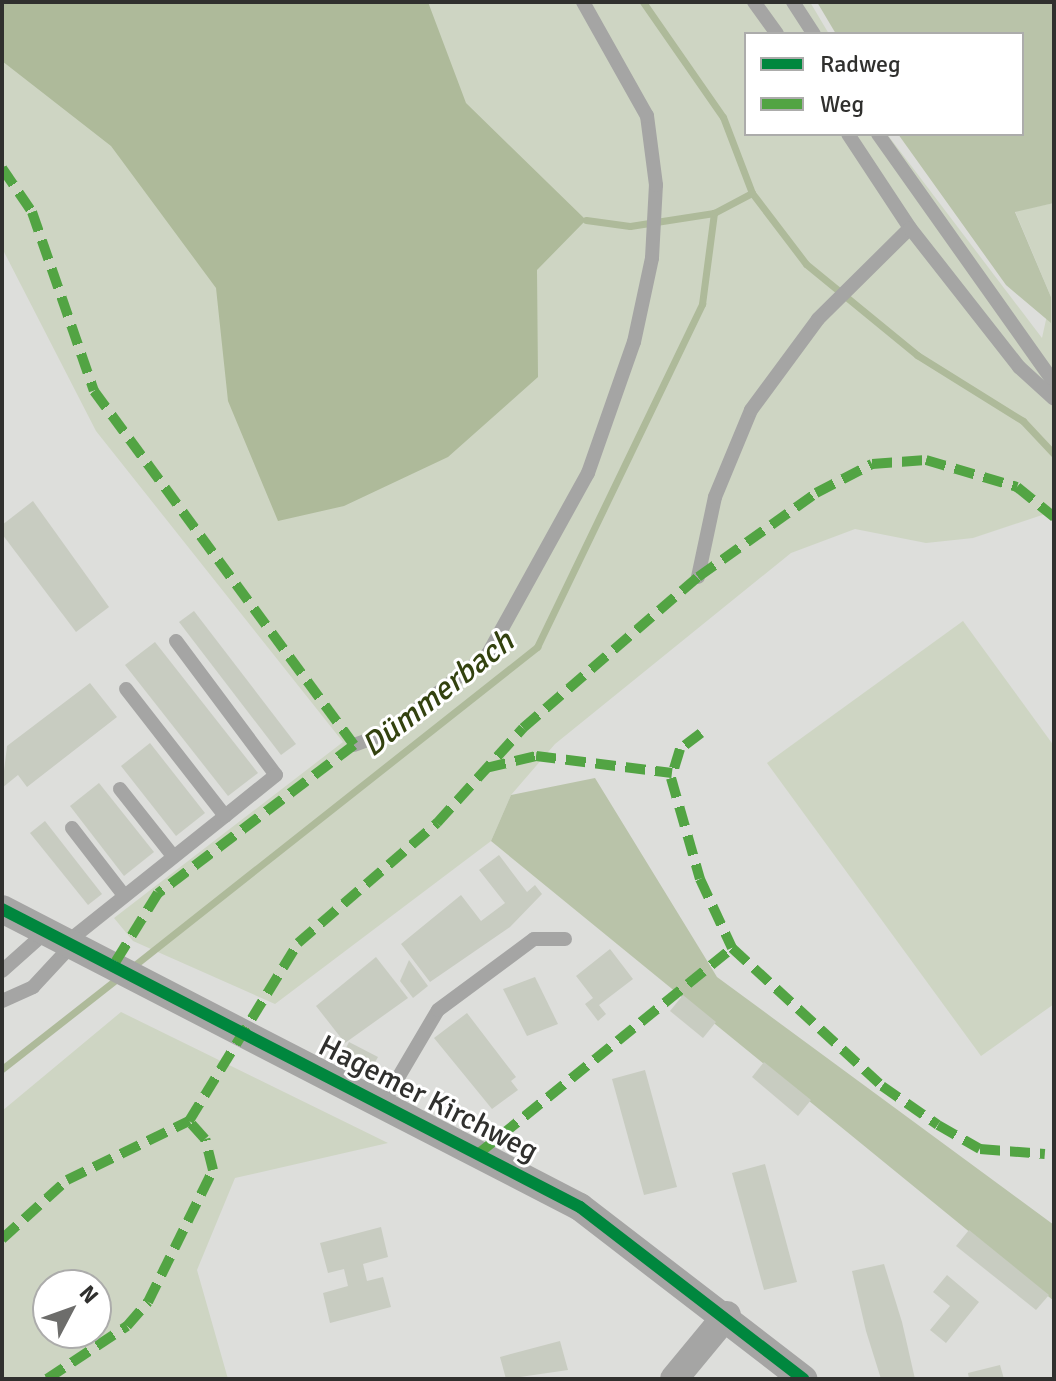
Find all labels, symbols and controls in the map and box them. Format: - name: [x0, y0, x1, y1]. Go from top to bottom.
- legend: [744, 32, 1024, 136]
- text: Radweg: [820, 49, 901, 79]
- text: Weg: [820, 89, 864, 119]
- water label: Dümmerbach: [354, 623, 522, 765]
- street label: Hagemer Kirchweg: [312, 1028, 544, 1170]
- north arrow: [32, 1269, 112, 1349]
- text: N: [74, 1280, 104, 1309]

